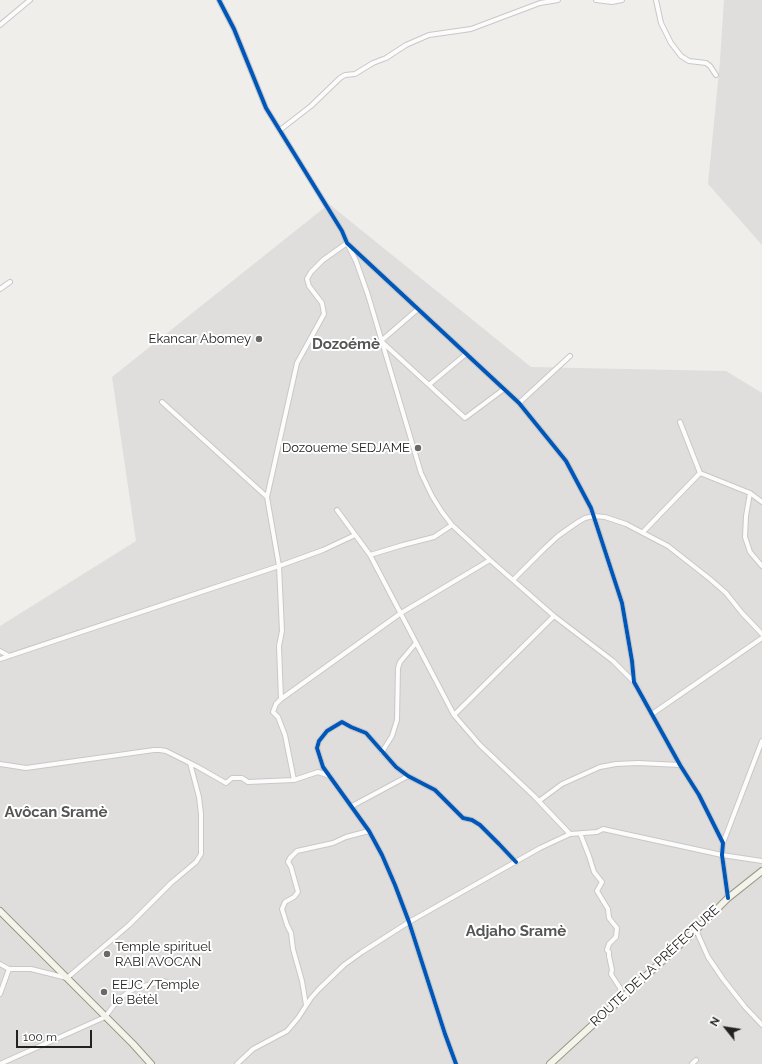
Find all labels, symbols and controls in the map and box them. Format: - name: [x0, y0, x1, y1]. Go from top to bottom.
- place label: Ekancar Abomey: [148, 331, 251, 347]
- marker: Ekancar Abomey: [254, 334, 264, 344]
- district label: Dozoémè: [312, 335, 380, 353]
- place label: Dozoueme SEDJAME: [282, 440, 410, 456]
- marker: Dozoueme SEDJAME: [413, 443, 423, 453]
- district label: Avôcan Sramè: [5, 803, 107, 821]
- street label: ROUTE DE LA PRÉFECTURE: [587, 902, 723, 1030]
- district label: Adjaho Sramè: [466, 922, 566, 940]
- place label: Temple spirituel RABI AVOCAN: [115, 939, 211, 970]
- marker: Temple spirituel RABI AVOCAN: [102, 949, 112, 959]
- place label: EEJC /Temple le Bétèl: [112, 977, 199, 1008]
- marker: EEJC /Temple le Bétèl: [99, 987, 109, 997]
- north arrow: [706, 1008, 746, 1048]
- text: N: [707, 1015, 723, 1029]
- scale bar: [18, 1022, 94, 1048]
- text: 100 m: [23, 1030, 57, 1044]

